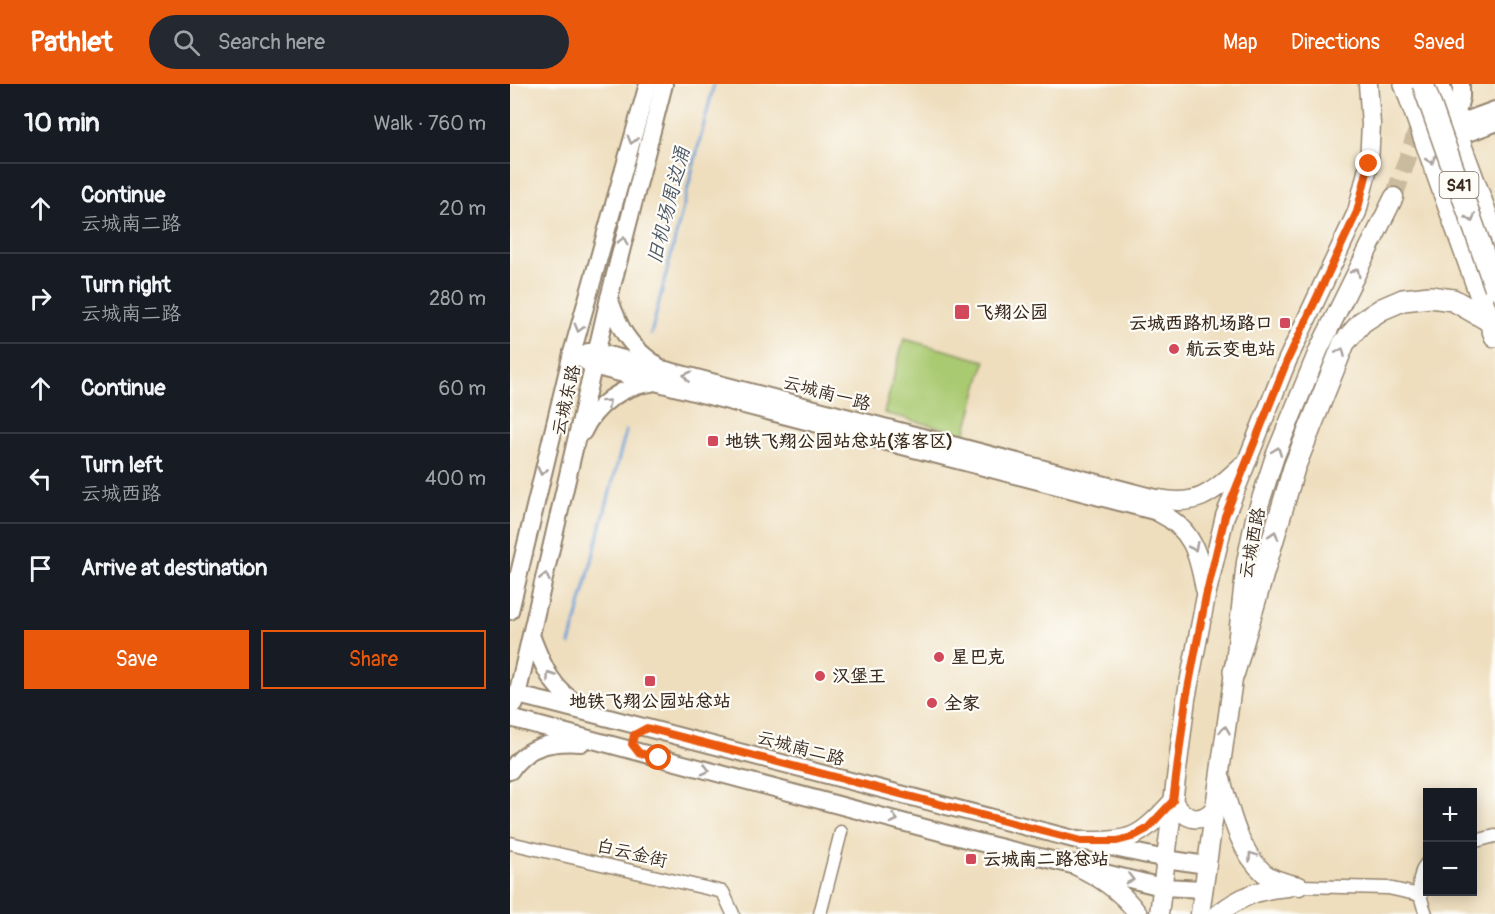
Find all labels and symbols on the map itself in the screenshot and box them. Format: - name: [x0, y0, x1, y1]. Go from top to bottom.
- one-way arrow: [627, 134, 639, 145]
- water label: 旧机场周边涌: [642, 143, 695, 266]
- route end: [1355, 150, 1381, 176]
- one-way arrow: [1424, 155, 1437, 165]
- road number: S41: [1440, 172, 1478, 198]
- one-way arrow: [1463, 212, 1476, 223]
- one-way arrow: [616, 237, 629, 247]
- one-way arrow: [1349, 268, 1361, 279]
- place label: 飞翔公园: [976, 301, 1048, 324]
- marker: 飞翔公园: [953, 303, 971, 321]
- place label: 云城西路机场路口: [1129, 312, 1273, 335]
- marker: 云城西路机场路口: [1278, 316, 1292, 330]
- one-way arrow: [574, 323, 587, 333]
- place label: 航云变电站: [1186, 338, 1276, 361]
- marker: 航云变电站: [1167, 342, 1181, 356]
- one-way arrow: [1334, 347, 1346, 358]
- street label: 云城东路: [547, 362, 586, 438]
- one-way arrow: [682, 370, 692, 383]
- street label: 云城南一路: [780, 371, 873, 416]
- one-way arrow: [600, 399, 610, 410]
- place label: 地铁飞翔公园站总站(落客区): [725, 430, 953, 453]
- marker: 地铁飞翔公园站总站(落客区): [706, 434, 720, 448]
- one-way arrow: [1270, 446, 1283, 456]
- one-way arrow: [537, 466, 550, 476]
- street label: 云城西路: [1234, 506, 1271, 581]
- one-way arrow: [1267, 530, 1279, 541]
- one-way arrow: [1186, 541, 1198, 552]
- one-way arrow: [537, 573, 550, 583]
- place label: 星巴克: [951, 646, 1005, 669]
- marker: 星巴克: [932, 650, 946, 664]
- place label: 汉堡王: [832, 665, 886, 688]
- marker: 汉堡王: [813, 669, 827, 683]
- one-way arrow: [546, 672, 557, 683]
- marker: 地铁飞翔公园站总站: [643, 674, 657, 688]
- place label: 地铁飞翔公园站总站: [569, 690, 731, 713]
- place label: 全家: [944, 692, 980, 715]
- marker: 全家: [925, 696, 939, 710]
- street label: 云城南二路: [754, 726, 847, 771]
- one-way arrow: [1219, 726, 1231, 735]
- route start: [645, 744, 671, 770]
- one-way arrow: [701, 762, 711, 775]
- one-way arrow: [888, 812, 899, 824]
- street label: 白云金街: [594, 834, 670, 873]
- place label: 云城南二路总站: [983, 848, 1109, 871]
- marker: 云城南二路总站: [964, 852, 978, 866]
- one-way arrow: [1248, 852, 1259, 863]
- one-way arrow: [1124, 872, 1135, 884]

